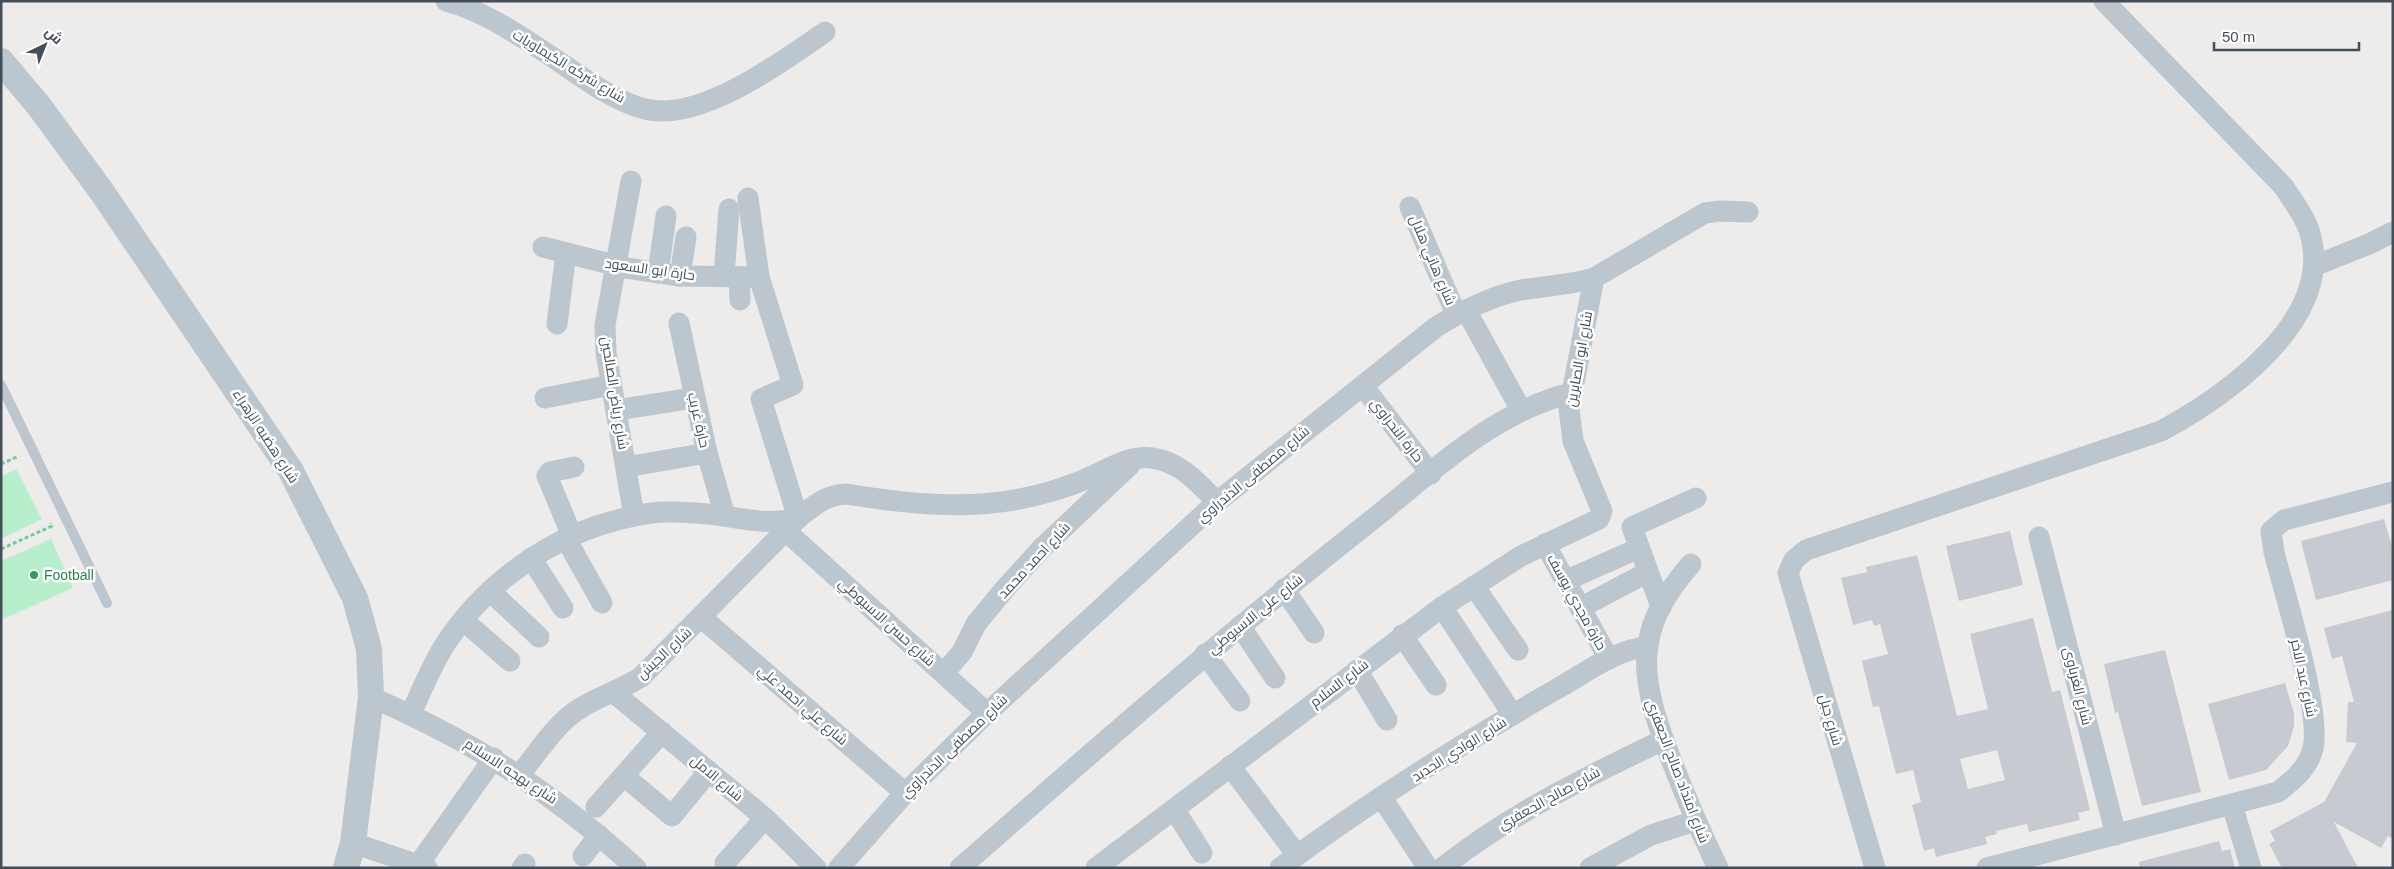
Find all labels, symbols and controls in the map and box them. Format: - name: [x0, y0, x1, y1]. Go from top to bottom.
- north arrow: [20, 20, 70, 70]
- scale bar: [2214, 20, 2359, 52]
- text: ش: [41, 24, 66, 48]
- street label: شارع شركه الكيماويات: [509, 26, 628, 107]
- text: 50 m: [2222, 28, 2255, 45]
- street label: شارع هاني هلال: [1403, 213, 1459, 309]
- street label: حارة ابو السعود: [604, 255, 696, 283]
- street label: شارع ابو الصابرين: [1563, 310, 1596, 408]
- street label: شارع رياض الصالحين: [597, 335, 632, 451]
- street label: شارع هضبه الزهراء: [229, 386, 302, 486]
- street label: حارة غريب: [685, 391, 713, 449]
- street label: حارة النحراوي: [1364, 395, 1427, 467]
- street label: شارع مصطفى الدندراوي: [1194, 422, 1315, 529]
- street label: شارع احمد محمد: [995, 519, 1074, 602]
- street label: حارة مجدي يوسف: [1541, 551, 1610, 655]
- place label: Football: [44, 567, 94, 583]
- marker: Football: [28, 569, 40, 581]
- street label: شارع علي الاسيوطي: [1204, 571, 1308, 660]
- street label: شارع حسن الاسيوطي: [833, 575, 938, 672]
- street label: شارع الجيش: [633, 624, 695, 683]
- street label: شارع عبد الاخر: [2287, 636, 2320, 719]
- street label: شارع الغرباوى: [2060, 645, 2095, 727]
- street label: شارع السلام: [1307, 656, 1373, 712]
- street label: شارع علي احمد علي: [752, 662, 851, 751]
- street label: شارع مصطفى الدندراوي: [898, 691, 1013, 804]
- street label: شارع جبل: [1815, 692, 1846, 748]
- street label: شارع امتداد صالح الجعفري: [1639, 697, 1713, 847]
- street label: شارع الوادي الجديد: [1409, 713, 1511, 788]
- street label: شارع بهجه الاسلام: [461, 735, 560, 809]
- street label: شارع الامل: [687, 752, 746, 805]
- street label: شارع صالح الجعفري: [1495, 763, 1605, 836]

